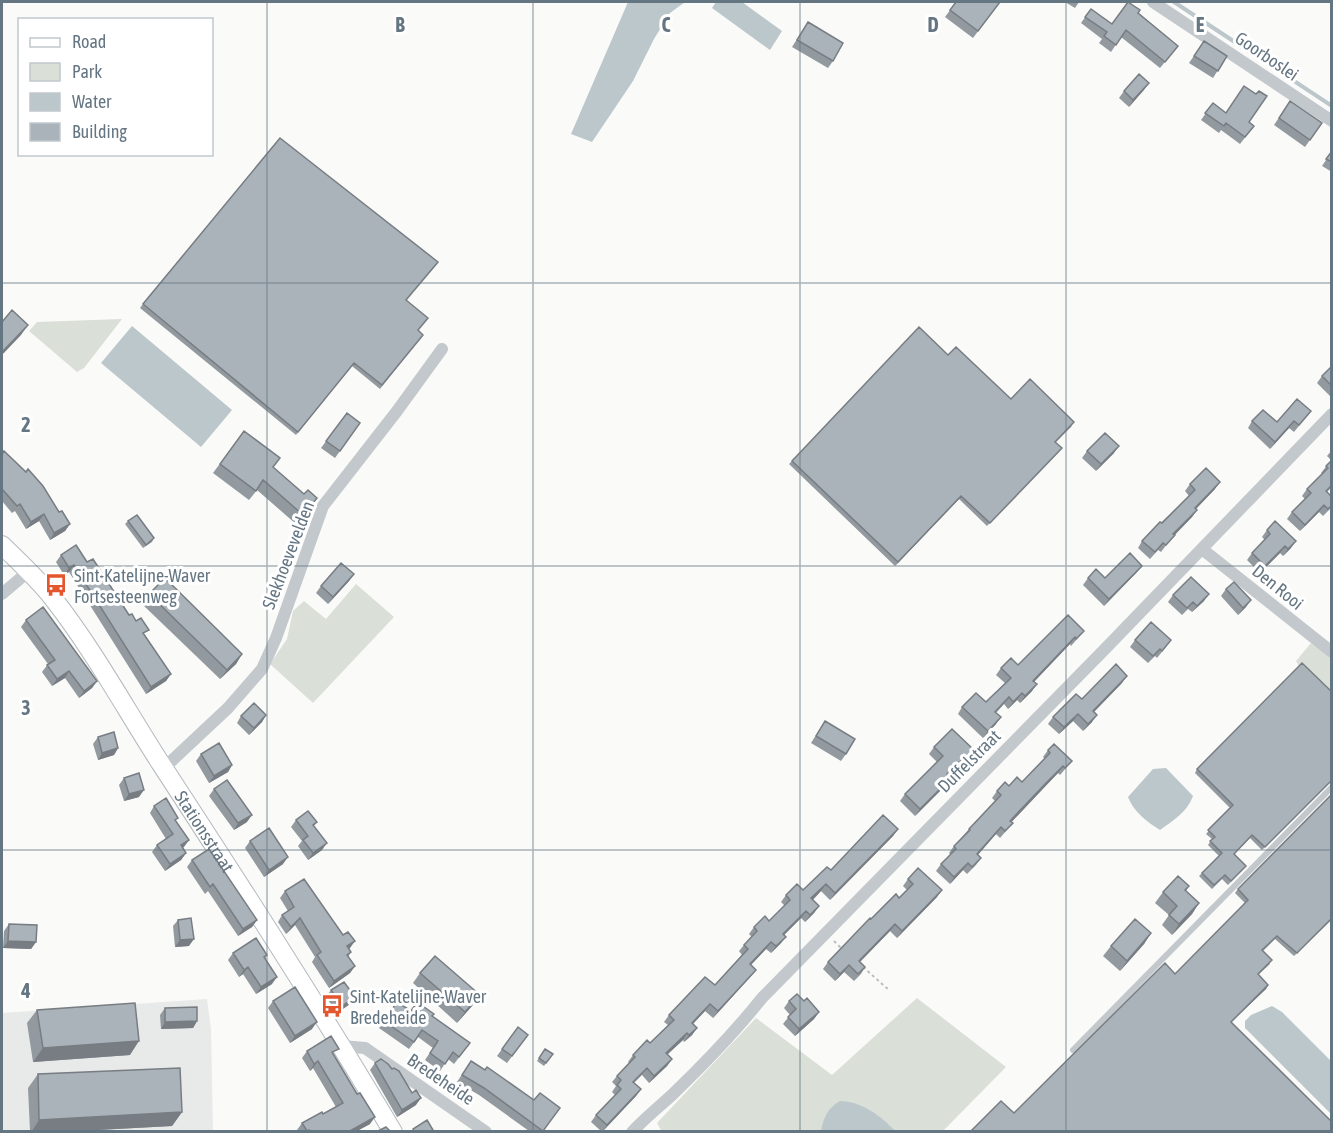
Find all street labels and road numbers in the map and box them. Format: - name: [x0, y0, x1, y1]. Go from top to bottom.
- street label: Goorboslei: [1231, 27, 1303, 85]
- street label: Slekhoevevelden: [258, 498, 318, 612]
- street label: Den Rooi: [1248, 560, 1308, 614]
- street label: Duffelstraat: [933, 725, 1005, 797]
- street label: Stationsstraat: [171, 787, 239, 876]
- street label: Bredeheide: [403, 1049, 479, 1109]

